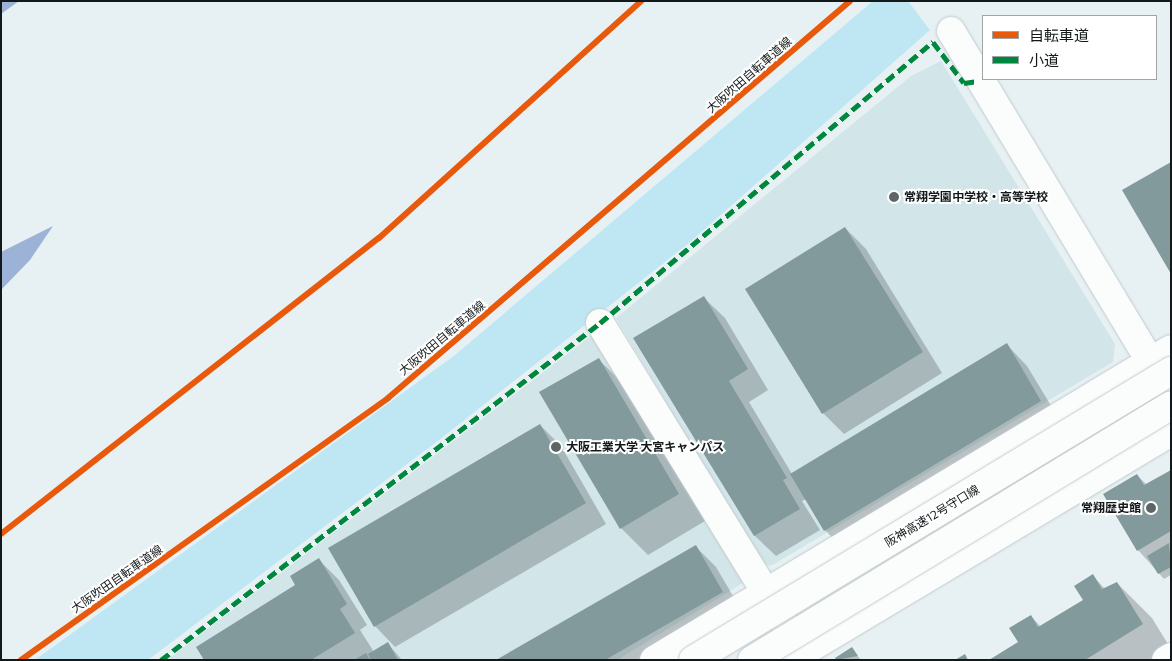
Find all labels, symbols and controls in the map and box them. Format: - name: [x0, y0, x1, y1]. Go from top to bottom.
- legend: [982, 15, 1157, 80]
- text: 自転車道: [1029, 26, 1089, 44]
- street label: 大阪吹田自転車道線: [704, 34, 794, 116]
- text: 小道: [1029, 51, 1059, 69]
- place label: 常翔学園中学校・高等学校: [904, 190, 1048, 204]
- marker: 常翔学園中学校・高等学校: [888, 191, 900, 203]
- street label: 大阪吹田自転車道線: [396, 298, 488, 378]
- place label: 大阪工業大学 大宮キャンパス: [566, 440, 724, 454]
- marker: 大阪工業大学 大宮キャンパス: [550, 441, 562, 453]
- street label: 阪神高速12号守口線: [882, 482, 982, 550]
- place label: 常翔歴史館: [1081, 501, 1141, 515]
- marker: 常翔歴史館: [1145, 502, 1157, 514]
- street label: 大阪吹田自転車道線: [69, 542, 165, 616]

